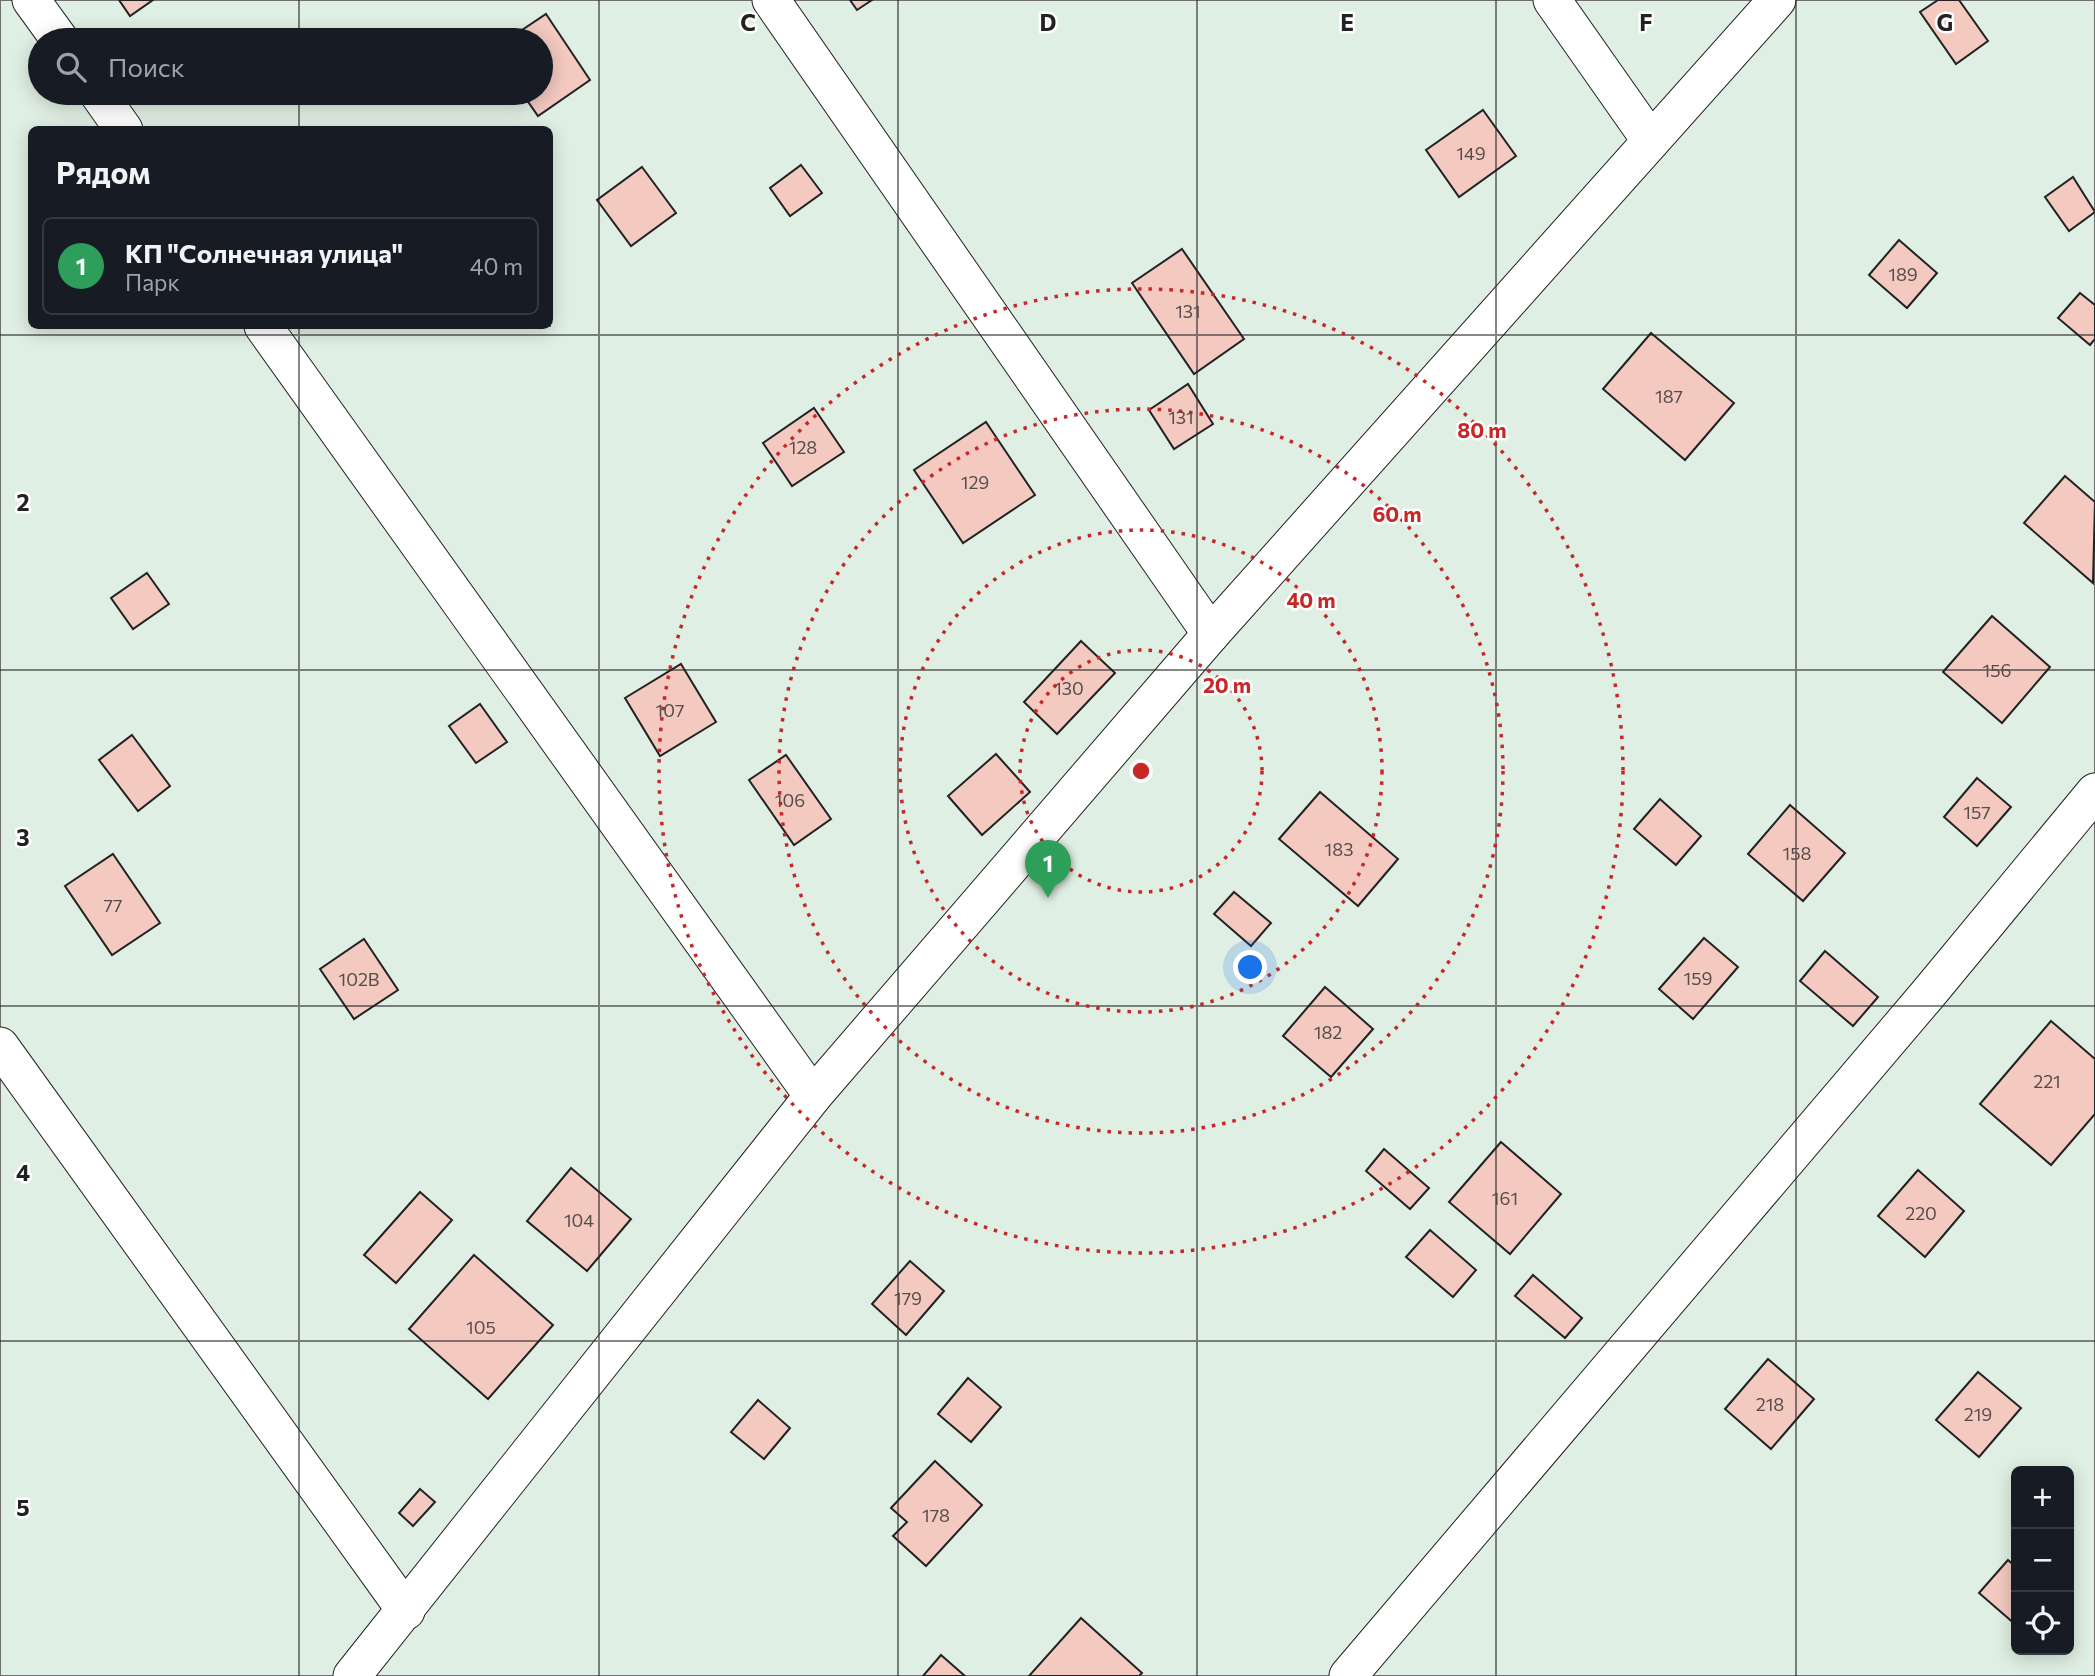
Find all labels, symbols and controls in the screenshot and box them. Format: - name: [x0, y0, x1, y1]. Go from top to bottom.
- text: C: [740, 8, 756, 36]
- text: D: [1040, 8, 1057, 36]
- text: E: [1340, 8, 1354, 36]
- text: F: [1639, 8, 1653, 36]
- text: G: [1937, 8, 1953, 36]
- search box: [28, 28, 553, 105]
- icon: search: [52, 48, 90, 86]
- text: Поиск: [108, 51, 185, 82]
- house number: 149: [1456, 142, 1486, 164]
- text: Рядом: [56, 153, 150, 190]
- text: КП "Солнечная улица": [125, 237, 403, 268]
- text: 1: [76, 252, 86, 280]
- text: 40 m: [470, 252, 523, 280]
- house number: 189: [1888, 263, 1918, 285]
- text: Парк: [125, 268, 180, 296]
- house number: 131: [1175, 300, 1201, 322]
- house number: 187: [1655, 385, 1683, 407]
- house number: 131: [1168, 406, 1194, 428]
- text: 80 m: [1457, 417, 1507, 442]
- house number: 128: [789, 436, 817, 458]
- house number: 129: [961, 471, 989, 493]
- text: 2: [16, 488, 30, 516]
- text: 60 m: [1372, 501, 1422, 526]
- text: 40 m: [1286, 587, 1336, 612]
- house number: 156: [1983, 659, 2011, 681]
- text: 20 m: [1203, 672, 1251, 697]
- house number: 130: [1054, 677, 1084, 699]
- house number: 107: [656, 699, 684, 721]
- centre of rings: [1129, 759, 1153, 783]
- house number: 106: [775, 789, 805, 811]
- house number: 157: [1963, 801, 1991, 823]
- text: 3: [16, 823, 30, 851]
- house number: 183: [1325, 838, 1353, 860]
- pin: 1: [1025, 840, 1071, 898]
- house number: 158: [1783, 842, 1812, 864]
- house number: 77: [103, 894, 123, 916]
- your location: [1233, 950, 1267, 984]
- house number: 159: [1684, 967, 1712, 989]
- house number: 102В: [338, 968, 380, 990]
- house number: 182: [1314, 1021, 1342, 1043]
- house number: 221: [2033, 1070, 2061, 1092]
- text: 4: [16, 1158, 30, 1186]
- house number: 161: [1492, 1187, 1518, 1209]
- house number: 220: [1905, 1202, 1937, 1224]
- house number: 104: [564, 1209, 594, 1231]
- house number: 179: [894, 1287, 922, 1309]
- house number: 105: [466, 1316, 496, 1338]
- house number: 218: [1756, 1393, 1784, 1415]
- house number: 219: [1964, 1403, 1992, 1425]
- map controls: [2011, 1466, 2074, 1655]
- button: +: [2011, 1466, 2074, 1529]
- text: 5: [16, 1493, 30, 1521]
- house number: 178: [922, 1504, 950, 1526]
- button: −: [2011, 1529, 2074, 1592]
- button: locate: [2011, 1592, 2074, 1655]

